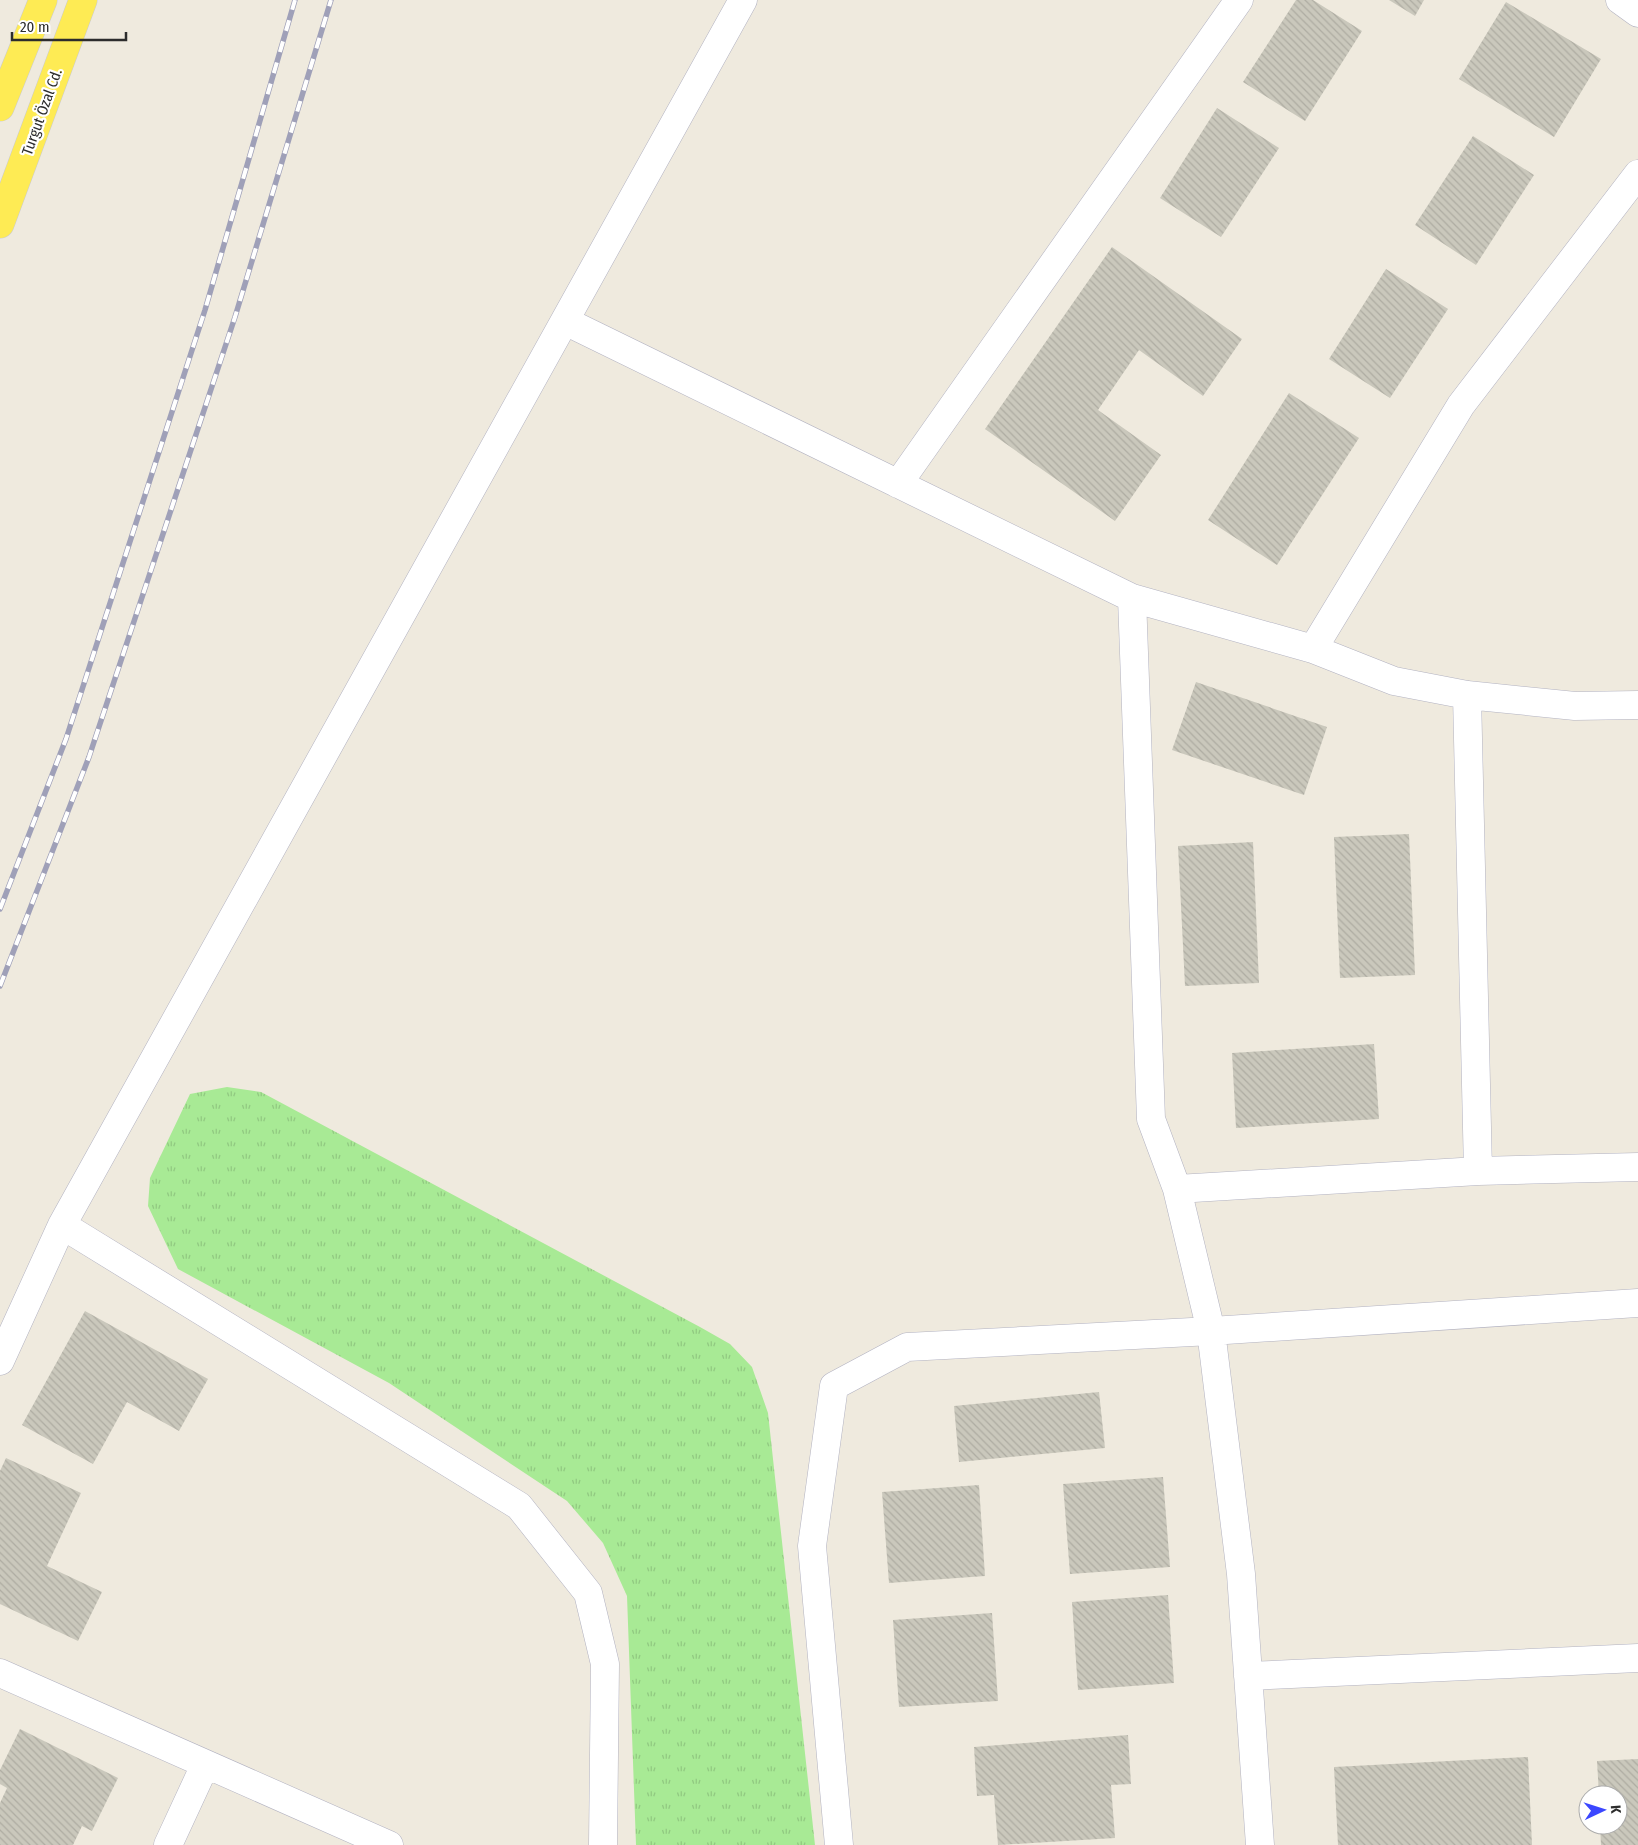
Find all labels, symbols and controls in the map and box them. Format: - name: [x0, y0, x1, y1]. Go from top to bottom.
- scale bar: [12, 10, 126, 42]
- text: 20 m: [20, 18, 50, 36]
- street label: Turgut Özal Cd.: [18, 66, 66, 158]
- north arrow: [1578, 1785, 1628, 1835]
- text: K: [1607, 1804, 1624, 1815]

